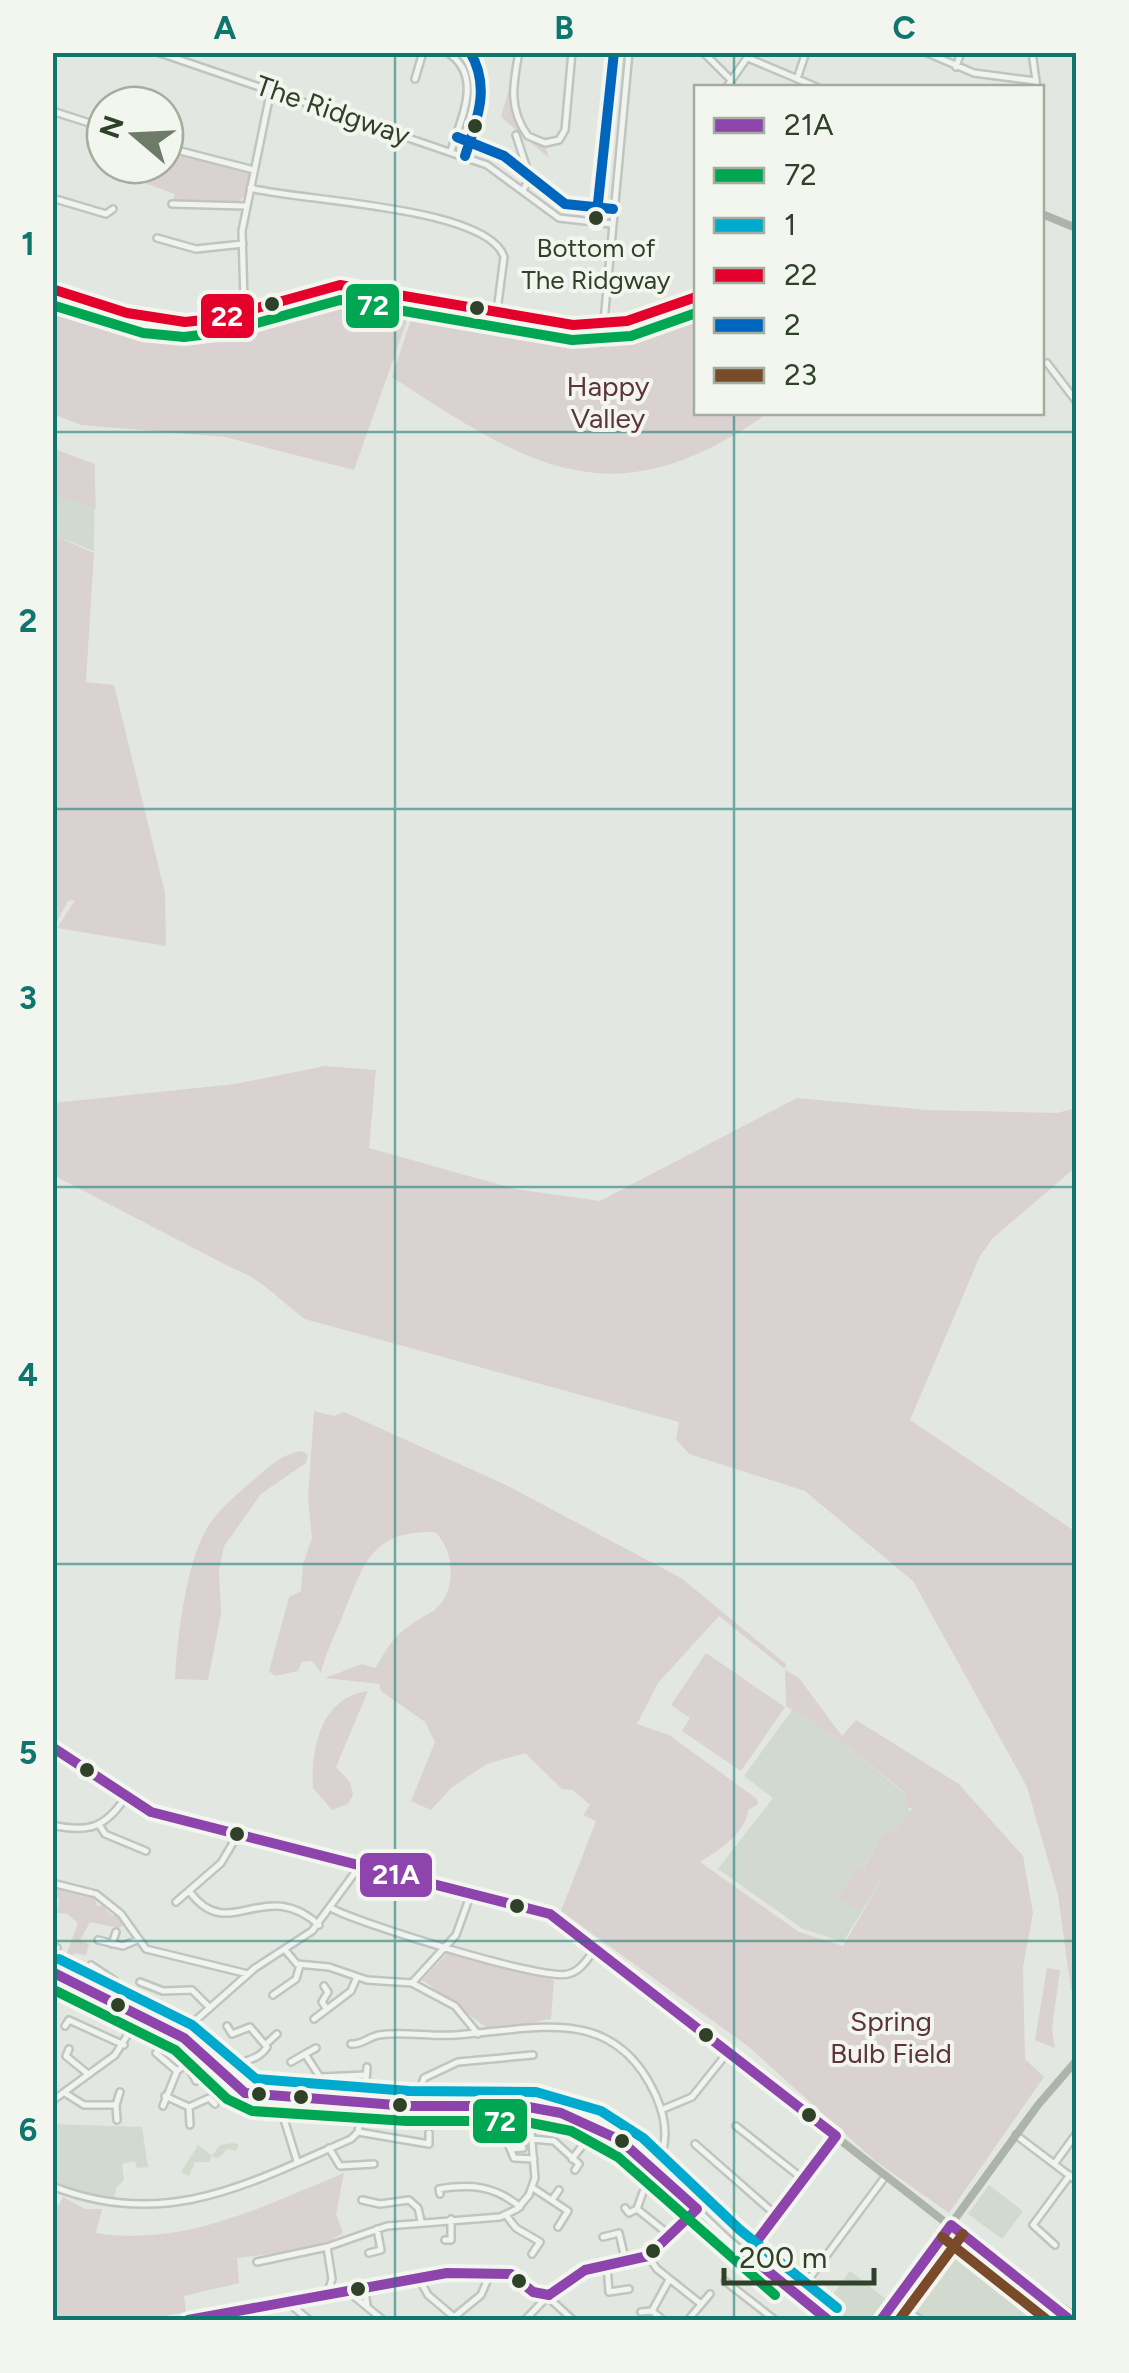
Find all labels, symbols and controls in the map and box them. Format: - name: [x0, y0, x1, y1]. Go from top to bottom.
- text: A: [214, 9, 237, 47]
- text: B: [554, 9, 574, 47]
- text: C: [892, 9, 916, 47]
- street label: The Ridgway: [252, 68, 415, 152]
- north arrow: [85, 85, 185, 185]
- legend: [694, 85, 1044, 415]
- text: 21A: [784, 106, 834, 143]
- text: N: [92, 111, 131, 143]
- unlabelled marker: [465, 116, 485, 136]
- text: 72: [784, 156, 817, 193]
- text: 1: [784, 206, 796, 243]
- marker: Bottom of The Ridgway: [586, 208, 606, 228]
- text: 1: [21, 225, 35, 263]
- place label: Bottom of The Ridgway: [521, 232, 671, 296]
- text: 22: [784, 256, 818, 293]
- line badge: 72: [344, 282, 401, 330]
- text: 72: [357, 288, 389, 322]
- line badge: 22: [199, 292, 256, 340]
- unlabelled marker: [262, 294, 282, 314]
- unlabelled marker: [467, 298, 487, 318]
- text: 22: [211, 299, 243, 333]
- text: 2: [784, 306, 801, 343]
- text: 23: [784, 356, 817, 393]
- park label: Happy Valley: [567, 369, 650, 435]
- text: 2: [19, 602, 37, 640]
- text: 3: [19, 979, 37, 1017]
- text: 4: [18, 1356, 38, 1394]
- text: 5: [19, 1734, 37, 1772]
- unlabelled marker: [77, 1760, 97, 1780]
- unlabelled marker: [227, 1824, 247, 1844]
- line badge: 21A: [358, 1851, 434, 1899]
- text: 21A: [372, 1857, 420, 1891]
- unlabelled marker: [507, 1896, 527, 1916]
- unlabelled marker: [108, 1995, 128, 2015]
- park label: Spring Bulb Field: [830, 2004, 952, 2070]
- unlabelled marker: [696, 2025, 716, 2045]
- unlabelled marker: [249, 2084, 269, 2104]
- unlabelled marker: [291, 2087, 311, 2107]
- unlabelled marker: [390, 2095, 410, 2115]
- line badge: 72: [471, 2097, 529, 2145]
- text: 72: [484, 2104, 516, 2138]
- unlabelled marker: [799, 2105, 819, 2125]
- text: 6: [19, 2111, 37, 2149]
- unlabelled marker: [612, 2131, 632, 2151]
- scale bar: [724, 2223, 874, 2285]
- text: 200 m: [739, 2239, 827, 2276]
- unlabelled marker: [643, 2241, 663, 2261]
- unlabelled marker: [509, 2271, 529, 2291]
- unlabelled marker: [348, 2279, 368, 2299]

